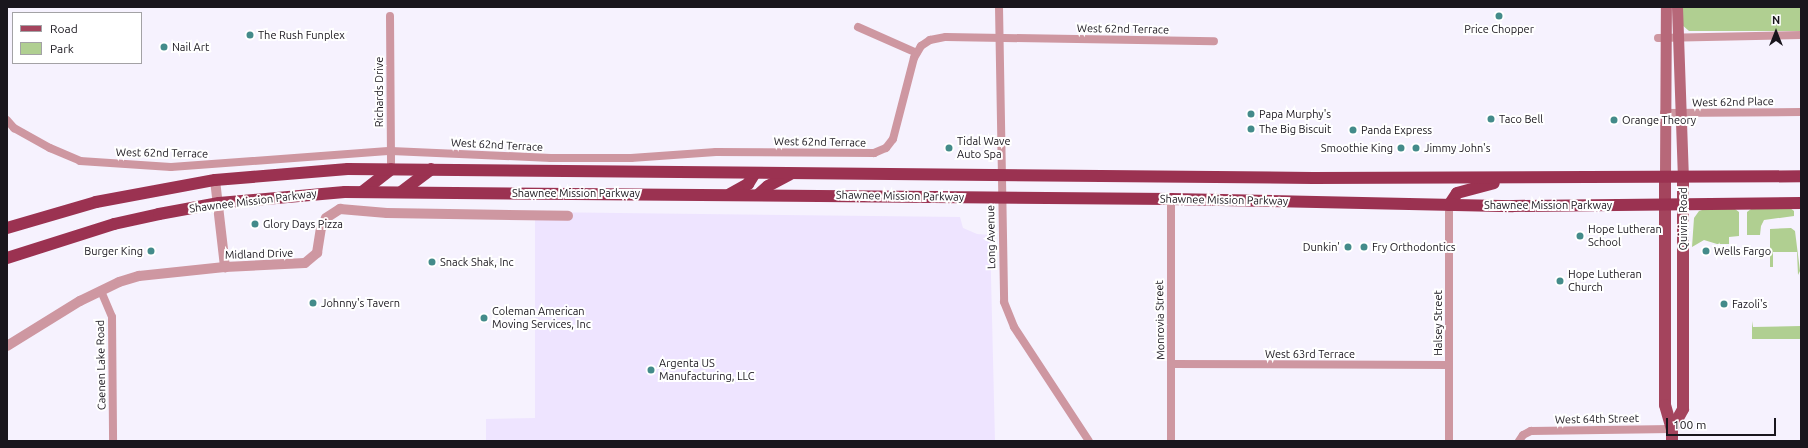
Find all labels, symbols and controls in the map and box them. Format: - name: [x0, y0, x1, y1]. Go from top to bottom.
- marker: Price Chopper: [1494, 11, 1504, 21]
- legend: [12, 12, 142, 64]
- north arrow: [1756, 12, 1796, 52]
- text: N: [1772, 14, 1780, 26]
- text: Road: [50, 22, 78, 35]
- street label: West 62nd Terrace: [1077, 22, 1169, 36]
- place label: Price Chopper: [1464, 22, 1534, 36]
- place label: The Rush Funplex: [258, 28, 345, 42]
- marker: The Rush Funplex: [245, 30, 255, 40]
- place label: Nail Art: [172, 40, 209, 54]
- text: Park: [50, 42, 74, 55]
- marker: Nail Art: [159, 42, 169, 52]
- street label: Richards Drive: [372, 57, 386, 127]
- street label: West 62nd Place: [1692, 95, 1774, 109]
- place label: Papa Murphy's: [1259, 107, 1331, 121]
- marker: Papa Murphy's: [1246, 109, 1256, 119]
- place label: Taco Bell: [1499, 112, 1543, 126]
- place label: Orange Theory: [1622, 113, 1696, 127]
- marker: Taco Bell: [1486, 114, 1496, 124]
- marker: Orange Theory: [1609, 115, 1619, 125]
- place label: The Big Biscuit: [1259, 122, 1331, 136]
- place label: Panda Express: [1361, 123, 1432, 137]
- marker: The Big Biscuit: [1246, 124, 1256, 134]
- marker: Panda Express: [1348, 125, 1358, 135]
- street label: West 62nd Terrace: [774, 135, 866, 149]
- place label: Tidal Wave Auto Spa: [957, 135, 1011, 161]
- street label: West 62nd Terrace: [451, 136, 543, 154]
- place label: Smoothie King: [1321, 141, 1393, 155]
- place label: Jimmy John's: [1424, 141, 1491, 155]
- marker: Tidal Wave Auto Spa: [944, 143, 954, 153]
- marker: Smoothie King: [1396, 143, 1406, 153]
- marker: Jimmy John's: [1411, 143, 1421, 153]
- street label: West 62nd Terrace: [116, 146, 208, 160]
- street label: Shawnee Mission Parkway: [512, 186, 640, 200]
- street label: Shawnee Mission Parkway: [189, 187, 317, 215]
- street label: Quivira Road: [1676, 187, 1690, 251]
- street label: Shawnee Mission Parkway: [836, 188, 964, 204]
- street label: Shawnee Mission Parkway: [1160, 192, 1288, 208]
- street label: Shawnee Mission Parkway: [1484, 198, 1612, 212]
- street label: Long Avenue: [984, 205, 998, 269]
- place label: Glory Days Pizza: [263, 217, 343, 231]
- marker: Glory Days Pizza: [250, 219, 260, 229]
- place label: Hope Lutheran School: [1588, 223, 1662, 249]
- marker: Hope Lutheran School: [1575, 231, 1585, 241]
- place label: Dunkin': [1303, 240, 1340, 254]
- place label: Fry Orthodontics: [1372, 240, 1456, 254]
- marker: Dunkin': [1343, 242, 1353, 252]
- marker: Fry Orthodontics: [1359, 242, 1369, 252]
- place label: Burger King: [84, 244, 143, 258]
- place label: Wells Fargo: [1714, 244, 1771, 258]
- marker: Burger King: [146, 246, 156, 256]
- street label: Midland Drive: [225, 246, 293, 262]
- marker: Wells Fargo: [1701, 246, 1711, 256]
- place label: Snack Shak, Inc: [440, 255, 514, 269]
- marker: Snack Shak, Inc: [427, 257, 437, 267]
- place label: Hope Lutheran Church: [1568, 268, 1642, 294]
- marker: Hope Lutheran Church: [1555, 276, 1565, 286]
- street label: Monrovia Street: [1153, 280, 1167, 360]
- street label: Halsey Street: [1431, 290, 1445, 356]
- place label: Johnny's Tavern: [321, 296, 400, 310]
- place label: Fazoli's: [1732, 297, 1767, 311]
- marker: Johnny's Tavern: [308, 298, 318, 308]
- marker: Fazoli's: [1719, 299, 1729, 309]
- place label: Coleman American Moving Services, Inc: [492, 305, 591, 331]
- marker: Coleman American Moving Services, Inc: [479, 313, 489, 323]
- street label: Caenen Lake Road: [94, 320, 108, 410]
- street label: West 63rd Terrace: [1265, 347, 1355, 361]
- place label: Argenta US Manufacturing, LLC: [659, 357, 755, 383]
- marker: Argenta US Manufacturing, LLC: [646, 365, 656, 375]
- scale bar: [1668, 410, 1778, 436]
- street label: West 64th Street: [1555, 412, 1639, 426]
- text: 100 m: [1673, 418, 1706, 431]

